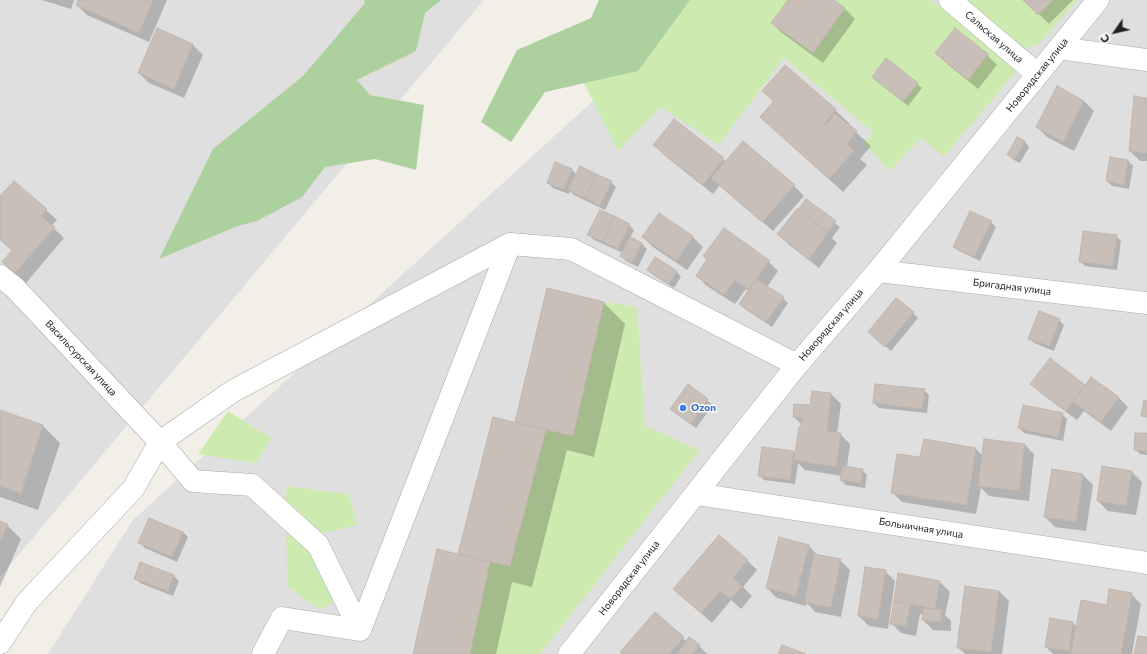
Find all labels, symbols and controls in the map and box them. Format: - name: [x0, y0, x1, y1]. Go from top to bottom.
- street label: Сальская улица: [963, 9, 1025, 65]
- north arrow: [1095, 12, 1135, 52]
- text: С: [1097, 32, 1112, 46]
- street label: Новорядская улица: [1003, 36, 1071, 114]
- street label: Бригадная улица: [972, 276, 1052, 298]
- street label: Новорядская улица: [796, 286, 866, 364]
- street label: Васильсурская улица: [43, 318, 119, 398]
- place label: Ozon: [691, 402, 716, 414]
- marker: Ozon: [678, 403, 688, 413]
- street label: Больничная улица: [878, 515, 964, 541]
- street label: Новорядская улица: [596, 538, 662, 618]

